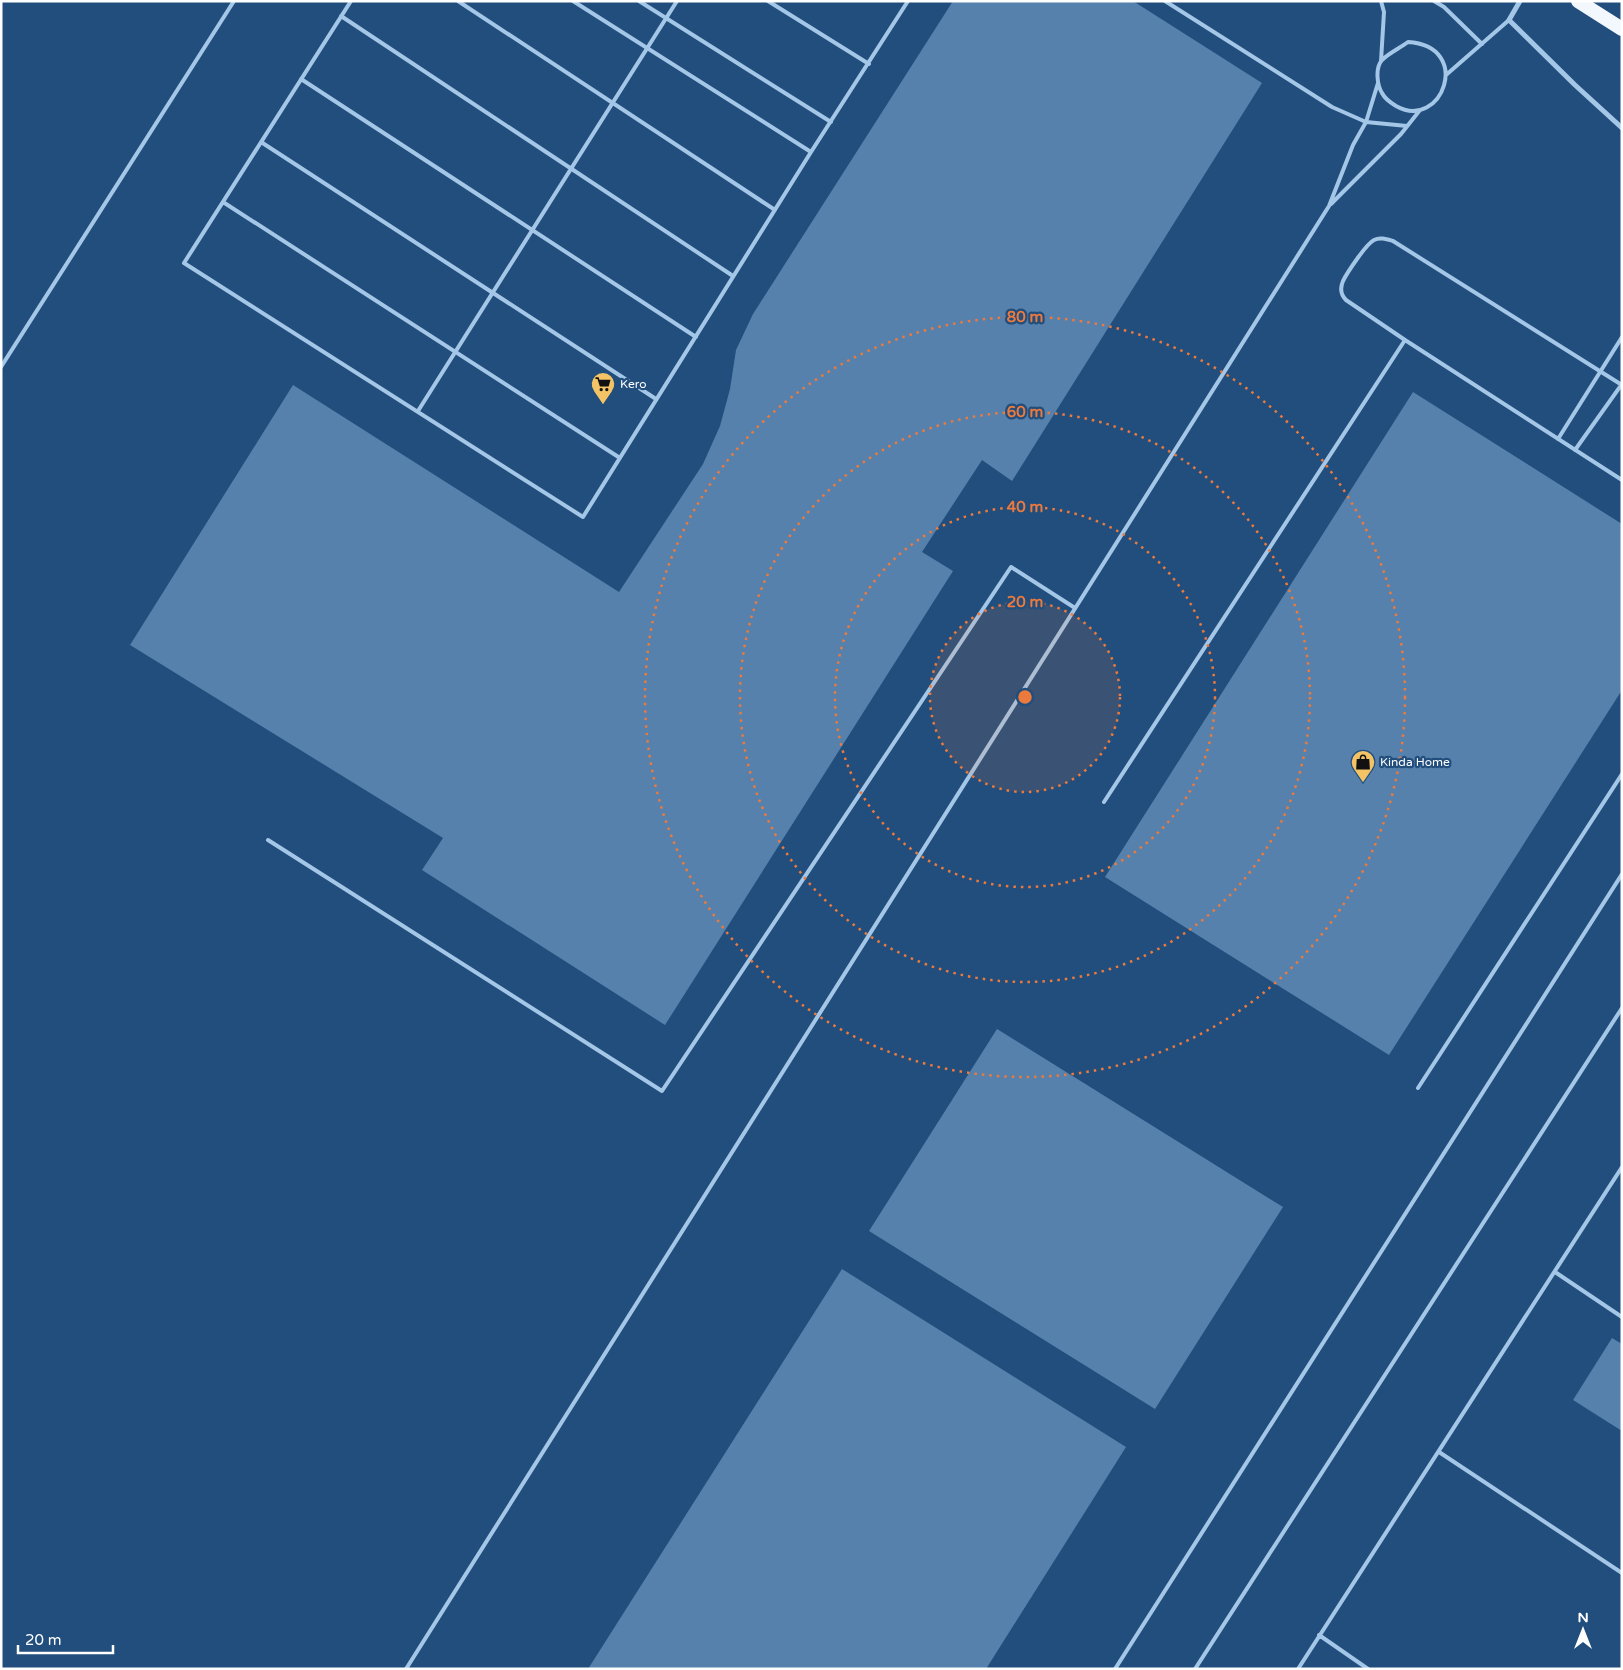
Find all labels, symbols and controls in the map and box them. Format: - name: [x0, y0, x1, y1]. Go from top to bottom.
- text: 80 m: [1007, 308, 1043, 326]
- supermarket icon: Kero: [590, 371, 616, 405]
- place label: Kero: [620, 377, 647, 391]
- text: 60 m: [1007, 403, 1043, 421]
- text: 40 m: [1007, 498, 1043, 516]
- text: 20 m: [1007, 593, 1043, 611]
- centre of rings: [1016, 688, 1034, 706]
- shop icon: Kinda Home: [1350, 749, 1376, 783]
- place label: Kinda Home: [1380, 755, 1450, 769]
- north arrow: [1558, 1605, 1608, 1655]
- text: N: [1577, 1609, 1589, 1626]
- scale bar: [18, 1622, 112, 1654]
- text: 20 m: [25, 1631, 62, 1649]

